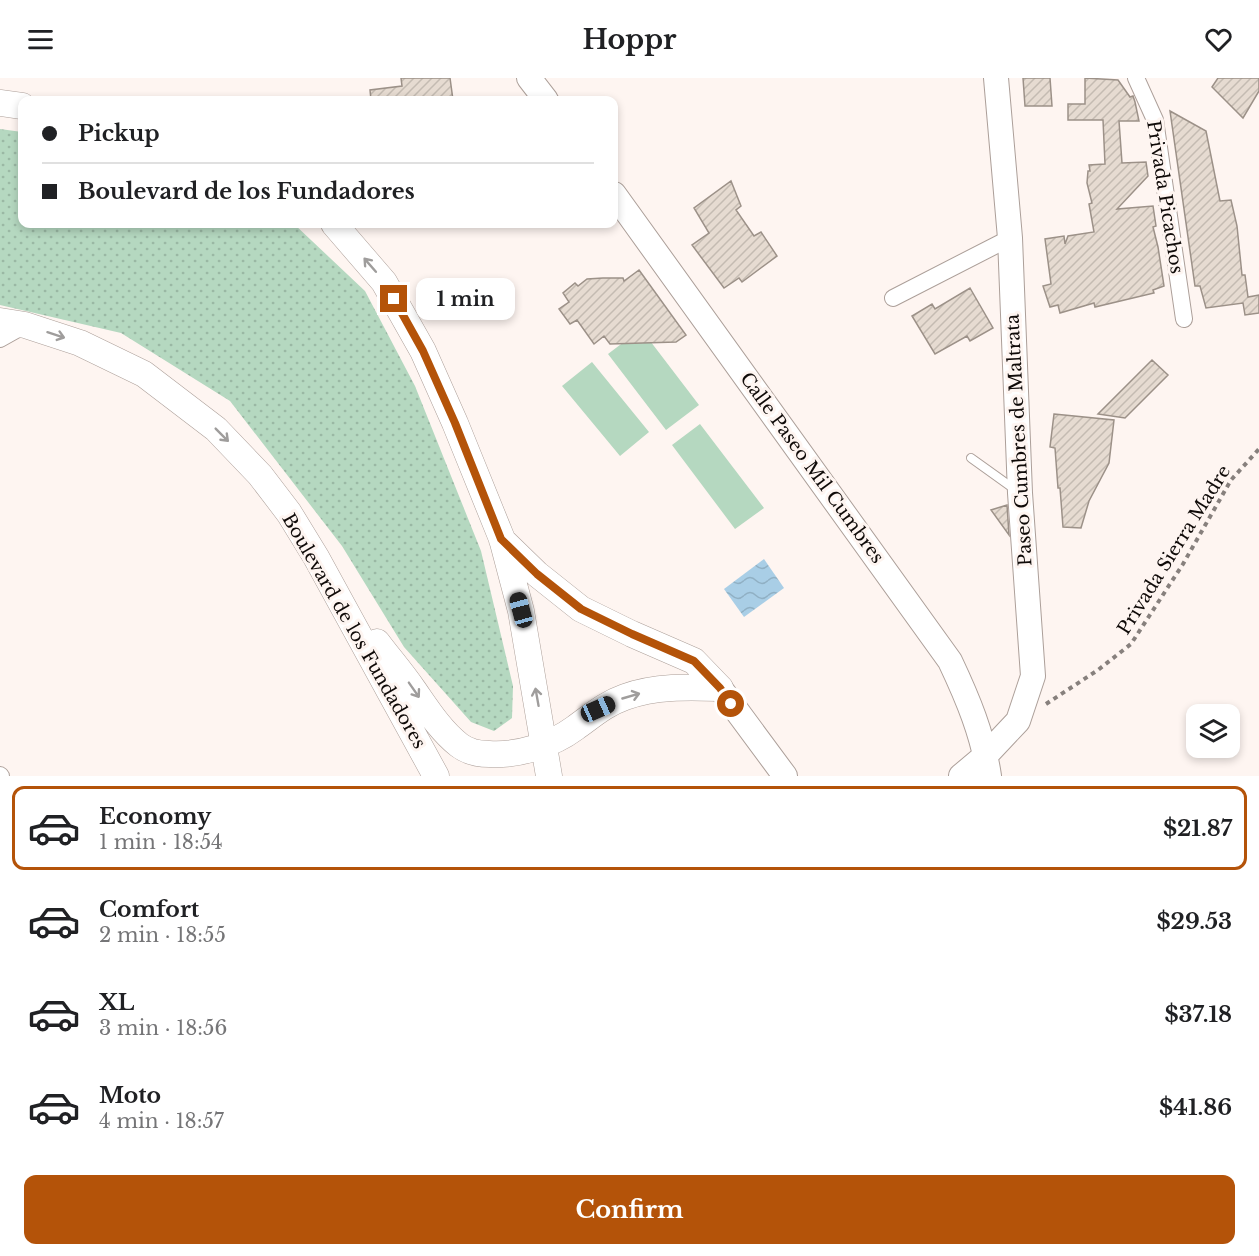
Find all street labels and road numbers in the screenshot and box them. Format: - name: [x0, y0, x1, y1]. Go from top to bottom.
- street label: Privada Picachos: [1142, 119, 1188, 275]
- street label: Paseo Cumbres de Maltrata: [1001, 313, 1037, 567]
- street label: Calle Paseo Mil Cumbres: [735, 368, 889, 568]
- street label: Privada Sierra Madre: [1113, 461, 1235, 639]
- street label: Boulevard de los Fundadores: [277, 509, 431, 753]

